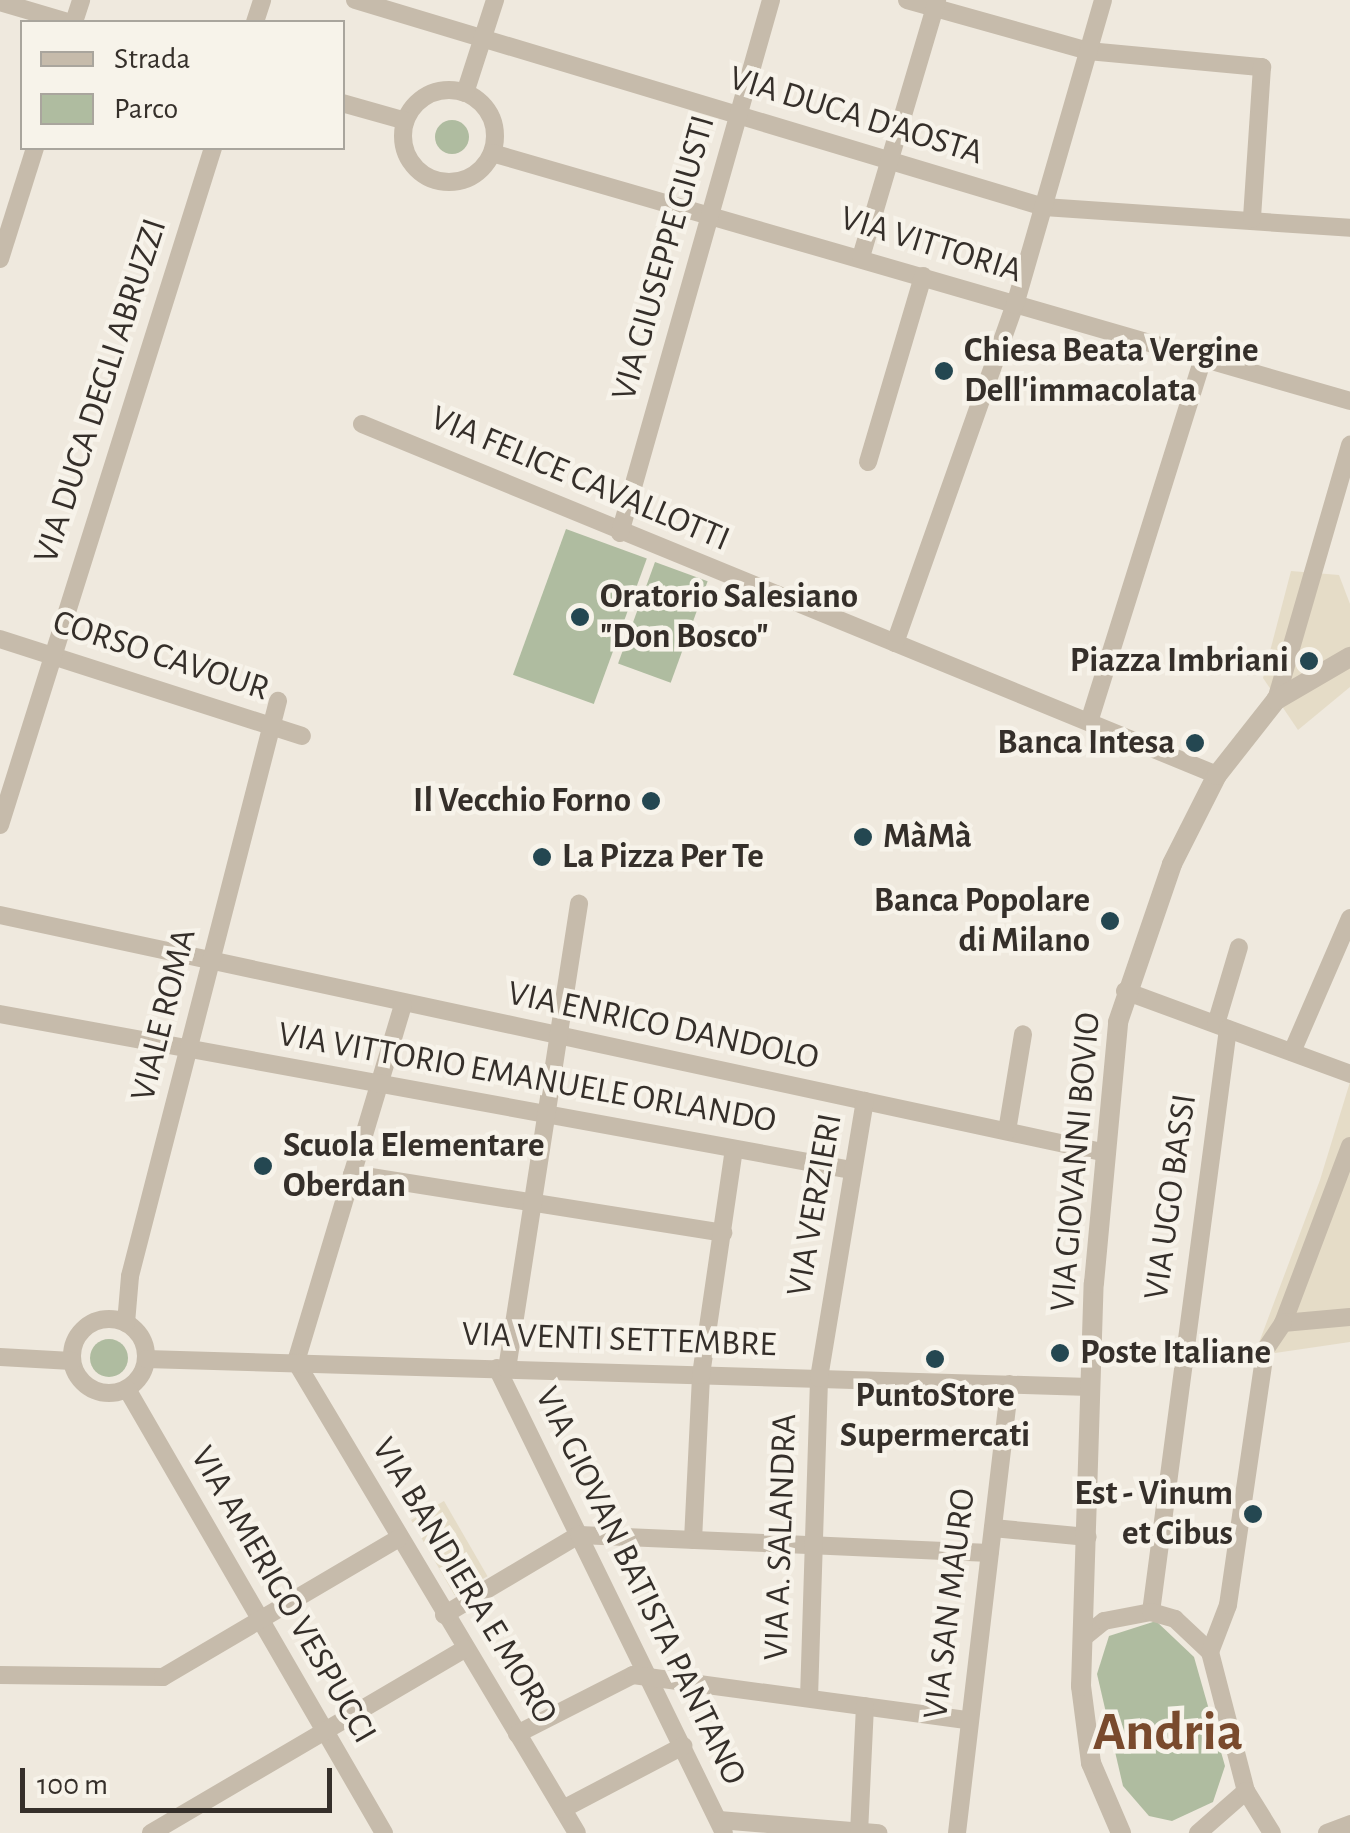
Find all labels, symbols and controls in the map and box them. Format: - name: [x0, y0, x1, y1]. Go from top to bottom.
- legend: [20, 20, 345, 150]
- text: Strada: [114, 44, 190, 74]
- street label: VIA DUCA D'AOSTA: [724, 57, 988, 175]
- text: Parco: [114, 94, 178, 124]
- street label: VIA GIUSEPPE GIUSTI: [603, 111, 725, 405]
- street label: VIA VITTORIA: [835, 197, 1027, 293]
- street label: VIA DUCA DEGLI ABRUZZI: [25, 214, 177, 568]
- place label: Chiesa Beata Vergine Dell'immacolata: [964, 330, 1259, 412]
- marker: Chiesa Beata Vergine Dell'immacolata: [933, 360, 955, 382]
- street label: VIA FELICE CAVALLOTTI: [424, 397, 736, 561]
- place label: Oratorio Salesiano "Don Bosco": [600, 576, 858, 658]
- street label: CORSO CAVOUR: [48, 601, 274, 711]
- marker: Oratorio Salesiano "Don Bosco": [569, 606, 591, 628]
- place label: Piazza Imbriani: [1070, 640, 1289, 682]
- marker: Piazza Imbriani: [1298, 650, 1320, 672]
- place label: Banca Intesa: [997, 722, 1175, 764]
- marker: Banca Intesa: [1184, 732, 1206, 754]
- place label: Il Vecchio Forno: [413, 780, 631, 822]
- marker: Il Vecchio Forno: [640, 790, 662, 812]
- place label: MàMà: [883, 816, 972, 858]
- marker: MàMà: [852, 826, 874, 848]
- place label: La Pizza Per Te: [562, 836, 764, 878]
- marker: La Pizza Per Te: [531, 846, 553, 868]
- place label: Banca Popolare di Milano: [874, 880, 1090, 962]
- marker: Banca Popolare di Milano: [1099, 910, 1121, 932]
- street label: VIALE ROMA: [122, 925, 206, 1105]
- street label: VIA ENRICO DANDOLO: [504, 973, 822, 1079]
- street label: VIA GIOVANNI BOVIO: [1042, 1011, 1110, 1313]
- street label: VIA VITTORIO EMANUELE ORLANDO: [275, 1013, 779, 1143]
- street label: VIA UGO BASSI: [1136, 1091, 1206, 1303]
- street label: VIA VERZIERI: [778, 1110, 852, 1300]
- place label: Scuola Elementare Oberdan: [283, 1125, 545, 1207]
- marker: Scuola Elementare Oberdan: [252, 1155, 274, 1177]
- street label: VIA VENTI SETTEMBRE: [461, 1314, 777, 1366]
- place label: Poste Italiane: [1080, 1332, 1271, 1374]
- marker: Poste Italiane: [1049, 1342, 1071, 1364]
- marker: PuntoStore Supermercati: [924, 1348, 946, 1370]
- place label: PuntoStore Supermercati: [840, 1375, 1030, 1457]
- street label: VIA GIOVAN BATISTA PANTANO: [525, 1380, 755, 1792]
- street label: VIA A. SALANDRA: [756, 1413, 806, 1661]
- street label: VIA BANDIERA E MORO: [362, 1430, 566, 1732]
- street label: VIA AMERIGO VESPUCCI: [181, 1439, 385, 1751]
- place label: Est - Vinum et Cibus: [1074, 1473, 1233, 1555]
- street label: VIA SAN MAURO: [915, 1486, 985, 1722]
- marker: Est - Vinum et Cibus: [1242, 1503, 1264, 1525]
- district label: Andria: [1093, 1700, 1243, 1766]
- scale bar: [25, 1748, 338, 1810]
- text: 100 m: [37, 1770, 108, 1800]

